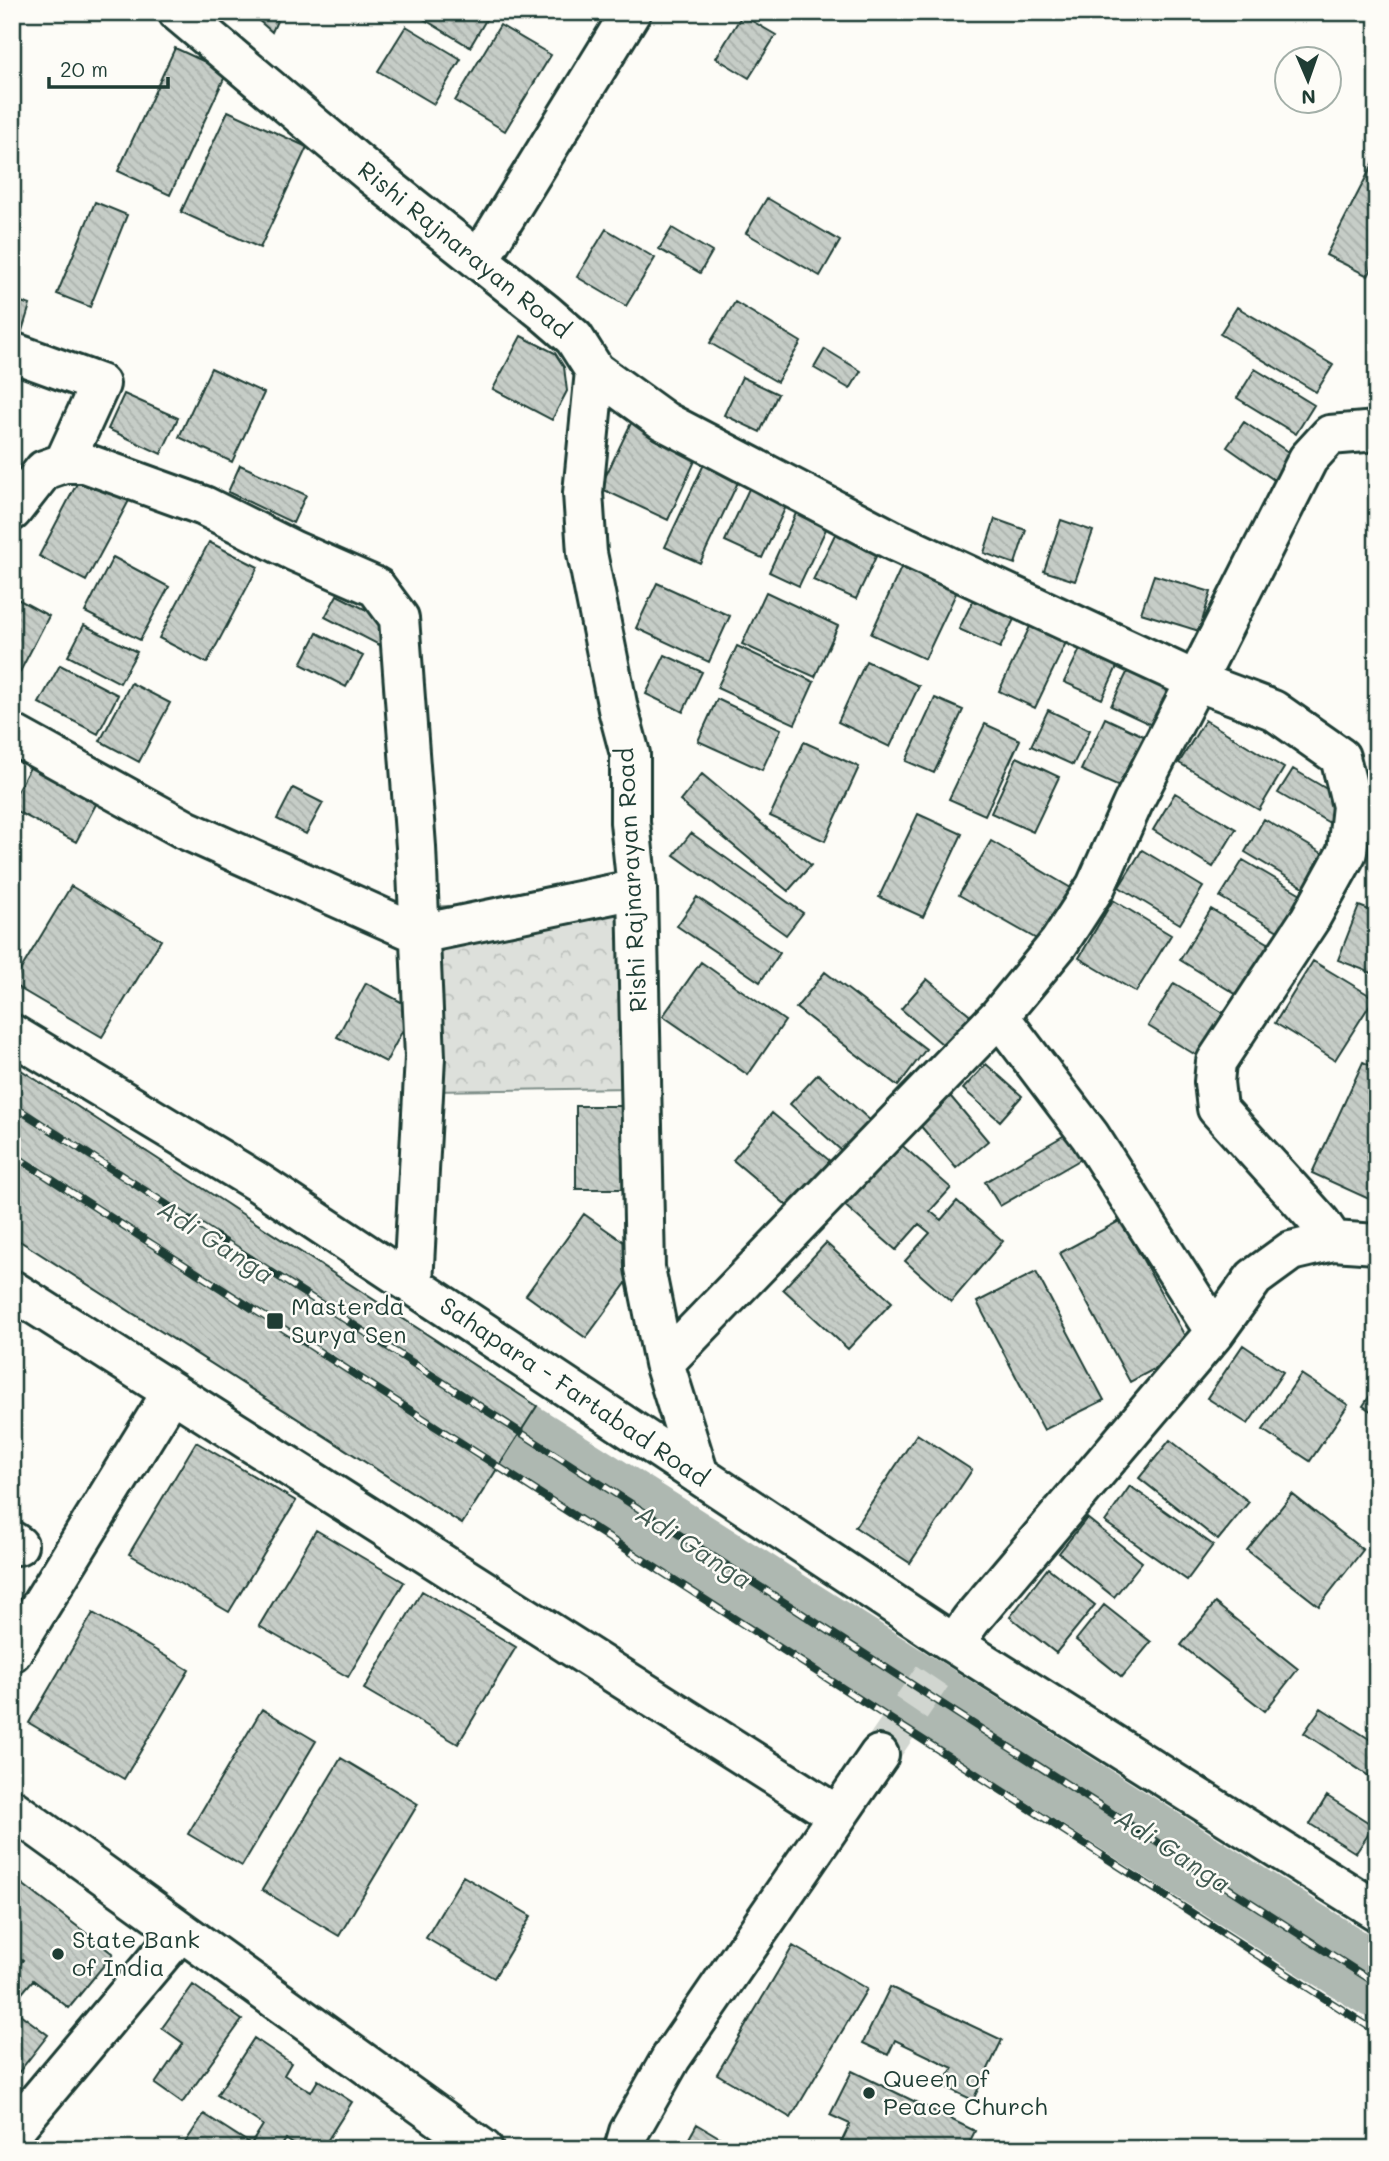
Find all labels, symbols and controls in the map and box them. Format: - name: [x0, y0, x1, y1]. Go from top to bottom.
- scale bar: [49, 46, 168, 90]
- north arrow: [1274, 46, 1344, 116]
- text: 20 m: [60, 55, 108, 82]
- text: N: [1301, 85, 1316, 110]
- street label: Rishi Rajnarayan Road: [352, 153, 578, 344]
- street label: Rishi Rajnarayan Road: [608, 747, 653, 1013]
- water label: Adi Ganga: [152, 1191, 281, 1291]
- street label: Sahapara - Fartabad Road: [434, 1289, 715, 1493]
- place label: Masterda Surya Sen: [291, 1290, 407, 1349]
- marker: Masterda Surya Sen: [265, 1311, 285, 1331]
- water label: Adi Ganga: [630, 1496, 759, 1596]
- water label: Adi Ganga: [1109, 1800, 1238, 1900]
- place label: State Bank of India: [72, 1923, 200, 1982]
- marker: State Bank of India: [50, 1946, 66, 1962]
- place label: Queen of Peace Church: [883, 2062, 1048, 2121]
- marker: Queen of Peace Church: [861, 2085, 877, 2101]

